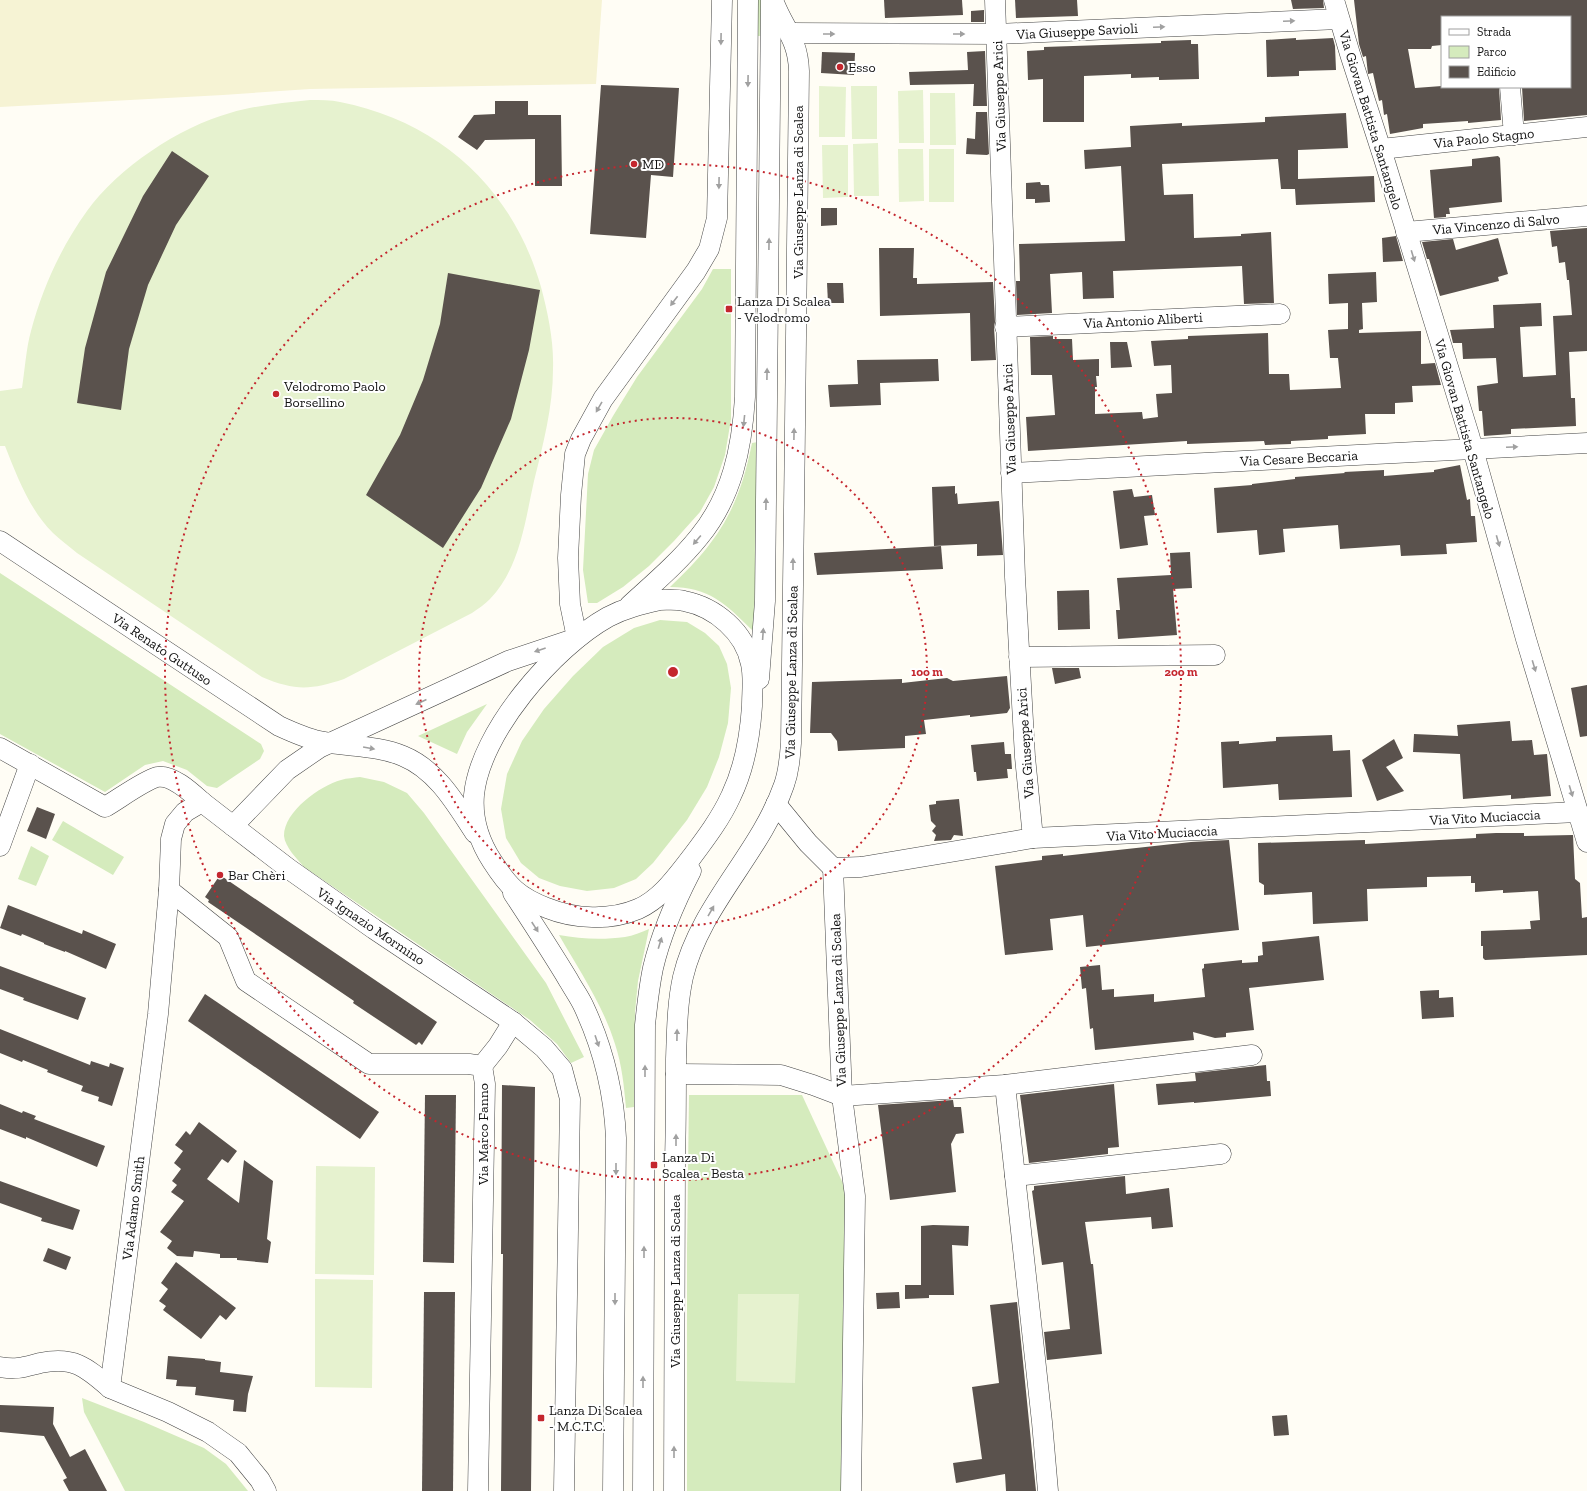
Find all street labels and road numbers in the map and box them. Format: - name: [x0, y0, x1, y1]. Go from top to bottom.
- street label: Via Giuseppe Savioli: [1015, 20, 1138, 43]
- street label: Via Giovan Battista Santangelo: [1335, 28, 1406, 212]
- street label: Via Giuseppe Arici: [989, 40, 1010, 153]
- street label: Via Giuseppe Lanza di Scalea: [790, 105, 807, 280]
- street label: Via Paolo Stagno: [1432, 125, 1535, 152]
- street label: Via Vincenzo di Salvo: [1431, 210, 1560, 239]
- street label: Via Antonio Aliberti: [1082, 309, 1203, 332]
- street label: Via Giovan Battista Santangelo: [1430, 336, 1498, 521]
- street label: Via Giuseppe Arici: [999, 363, 1020, 476]
- street label: Via Cesare Beccaria: [1239, 447, 1359, 470]
- street label: Via Giuseppe Lanza di Scalea: [781, 585, 802, 760]
- street label: Via Renato Guttuso: [108, 609, 215, 689]
- street label: Via Giuseppe Arici: [1013, 687, 1038, 800]
- street label: Via Vito Muciaccia: [1428, 806, 1541, 829]
- street label: Via Vito Muciaccia: [1105, 822, 1218, 845]
- street label: Via Ignazio Mormino: [313, 883, 428, 969]
- street label: Via Giuseppe Lanza di Scalea: [827, 913, 850, 1088]
- street label: Via Marco Fanno: [475, 1083, 492, 1186]
- street label: Via Adamo Smith: [119, 1155, 148, 1262]
- street label: Via Giuseppe Lanza di Scalea: [667, 1194, 684, 1369]

